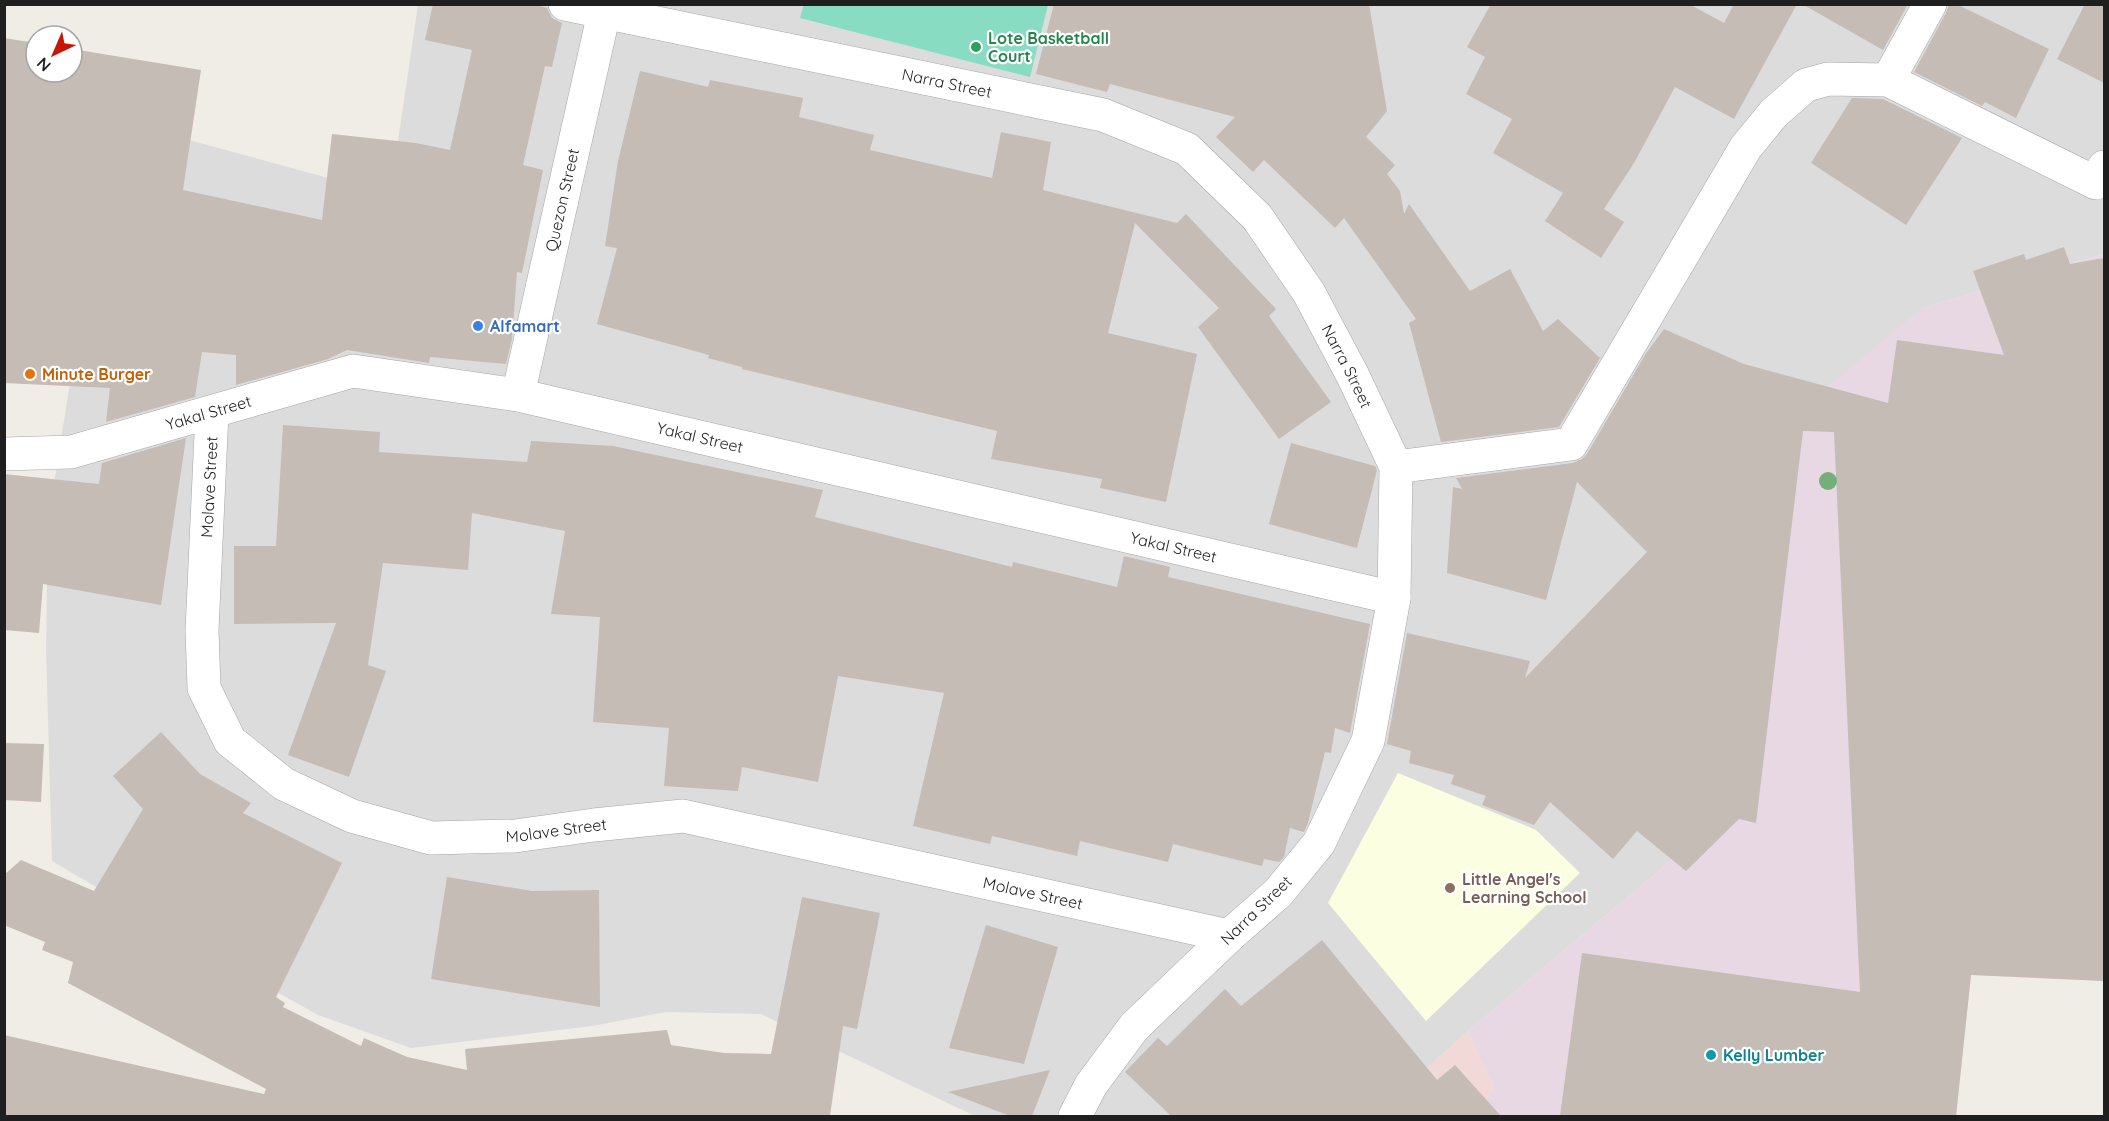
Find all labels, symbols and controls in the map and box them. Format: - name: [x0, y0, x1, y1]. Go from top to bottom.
- north arrow: [24, 24, 84, 84]
- place label: Lote Basketball Court: [988, 28, 1109, 66]
- marker: Lote Basketball Court: [969, 40, 983, 54]
- text: N: [32, 54, 55, 76]
- street label: Narra Street: [900, 64, 994, 102]
- street label: Quezon Street: [541, 146, 583, 253]
- place label: Alfamart: [490, 316, 560, 336]
- marker: Alfamart: [471, 319, 485, 333]
- street label: Narra Street: [1317, 321, 1377, 411]
- place label: Minute Burger: [42, 364, 151, 384]
- marker: Minute Burger: [23, 367, 37, 381]
- street label: Yakal Street: [163, 391, 254, 434]
- street label: Yakal Street: [655, 417, 745, 457]
- street label: Molave Street: [196, 436, 222, 538]
- street label: Yakal Street: [1128, 527, 1219, 567]
- street label: Molave Street: [505, 814, 608, 846]
- place label: Little Angel's Learning School: [1462, 869, 1587, 907]
- street label: Narra Street: [1216, 871, 1296, 949]
- street label: Molave Street: [981, 872, 1085, 914]
- marker: Little Angel's Learning School: [1443, 881, 1457, 895]
- place label: Kelly Lumber: [1723, 1045, 1824, 1065]
- marker: Kelly Lumber: [1704, 1048, 1718, 1062]

